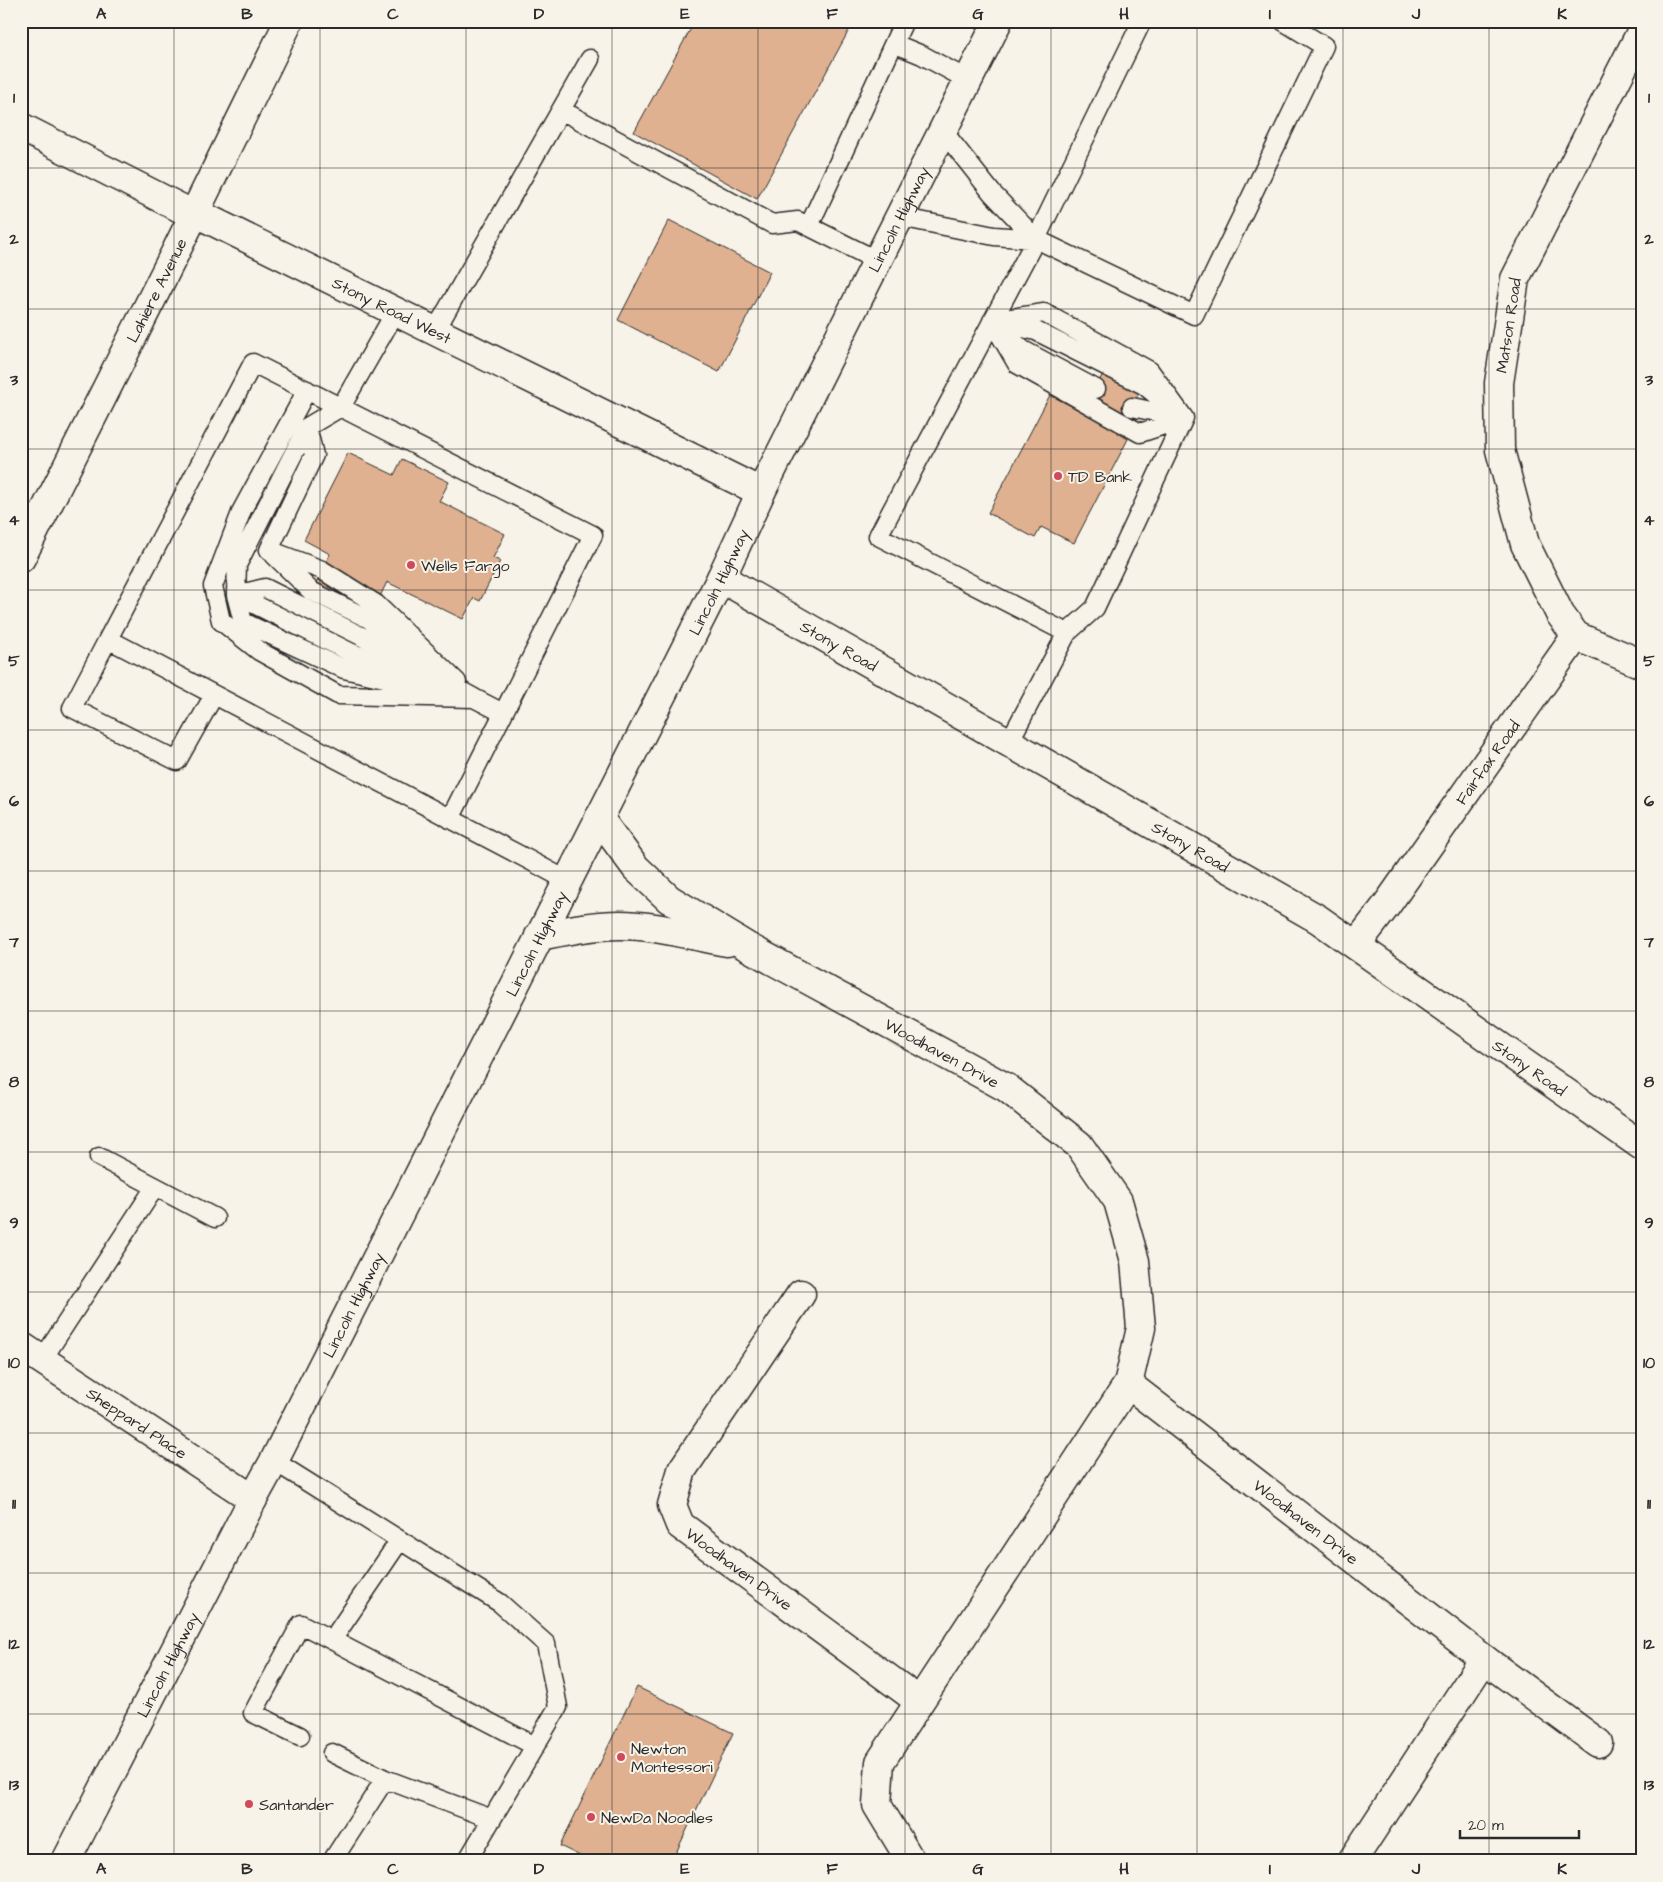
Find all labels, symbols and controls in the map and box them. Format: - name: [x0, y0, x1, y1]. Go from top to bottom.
- text: A: [96, 3, 107, 25]
- text: B: [241, 3, 253, 25]
- text: C: [387, 3, 399, 25]
- text: D: [534, 3, 545, 25]
- text: E: [680, 3, 690, 25]
- text: F: [826, 3, 838, 25]
- text: G: [972, 3, 984, 25]
- text: H: [1119, 3, 1129, 25]
- text: I: [1269, 3, 1271, 25]
- text: J: [1411, 3, 1421, 25]
- text: K: [1557, 3, 1567, 25]
- text: 1: [13, 87, 16, 109]
- text: 1: [1648, 87, 1651, 109]
- street label: Lincoln Highway: [863, 163, 936, 276]
- text: 2: [8, 228, 19, 250]
- text: 2: [1643, 228, 1654, 250]
- street label: Lahiere Avenue: [122, 234, 193, 347]
- street label: Stony Road West: [328, 272, 455, 350]
- street label: Matson Road: [1491, 276, 1527, 375]
- text: 3: [9, 369, 19, 391]
- text: 3: [1644, 369, 1654, 391]
- place label: TD Bank: [1068, 466, 1132, 488]
- marker: TD Bank: [1052, 470, 1064, 482]
- text: 4: [9, 509, 20, 531]
- text: 4: [1644, 509, 1655, 531]
- street label: Lincoln Highway: [684, 525, 755, 639]
- place label: Wells Fargo: [421, 555, 509, 578]
- marker: Wells Fargo: [405, 559, 417, 571]
- street label: Stony Road: [796, 616, 881, 677]
- text: 5: [8, 650, 20, 672]
- text: 5: [1643, 650, 1655, 672]
- street label: Fairfax Road: [1451, 716, 1525, 810]
- text: 6: [9, 790, 19, 812]
- text: 6: [1644, 790, 1654, 812]
- street label: Stony Road: [1148, 816, 1233, 878]
- street label: Lincoln Highway: [501, 887, 574, 1000]
- text: 7: [8, 931, 19, 953]
- text: 7: [1643, 931, 1654, 953]
- street label: Woodhaven Drive: [881, 1014, 1003, 1094]
- street label: Stony Road: [1488, 1035, 1571, 1102]
- text: 8: [9, 1071, 20, 1093]
- text: 8: [1644, 1071, 1655, 1093]
- text: 9: [9, 1212, 19, 1234]
- text: 9: [1644, 1212, 1654, 1234]
- street label: Lincoln Highway: [318, 1248, 391, 1362]
- text: 10: [8, 1352, 20, 1374]
- text: 10: [1643, 1352, 1655, 1374]
- street label: Sheppard Place: [82, 1382, 191, 1465]
- street label: Woodhaven Drive: [1248, 1475, 1363, 1570]
- text: 11: [12, 1493, 17, 1515]
- text: 11: [1647, 1493, 1652, 1515]
- street label: Woodhaven Drive: [681, 1523, 797, 1616]
- street label: Lincoln Highway: [132, 1608, 206, 1722]
- text: 12: [8, 1633, 20, 1655]
- text: 12: [1643, 1633, 1655, 1655]
- place label: Newton Montessori: [631, 1738, 713, 1778]
- marker: Newton Montessori: [615, 1751, 627, 1763]
- text: 13: [9, 1774, 20, 1796]
- text: 13: [1644, 1774, 1655, 1796]
- place label: Santander: [259, 1794, 334, 1816]
- marker: Santander: [243, 1798, 255, 1810]
- place label: NewDa Noodles: [601, 1807, 713, 1829]
- scale bar: [1460, 1807, 1579, 1839]
- marker: NewDa Noodles: [585, 1811, 597, 1823]
- text: 20 m: [1468, 1815, 1504, 1836]
- text: A: [96, 1858, 107, 1880]
- text: B: [241, 1858, 253, 1880]
- text: C: [387, 1858, 399, 1880]
- text: D: [534, 1858, 545, 1880]
- text: E: [680, 1858, 690, 1880]
- text: F: [826, 1858, 838, 1880]
- text: G: [972, 1858, 984, 1880]
- text: H: [1119, 1858, 1129, 1880]
- text: I: [1269, 1858, 1271, 1880]
- text: J: [1411, 1858, 1421, 1880]
- text: K: [1557, 1858, 1567, 1880]

